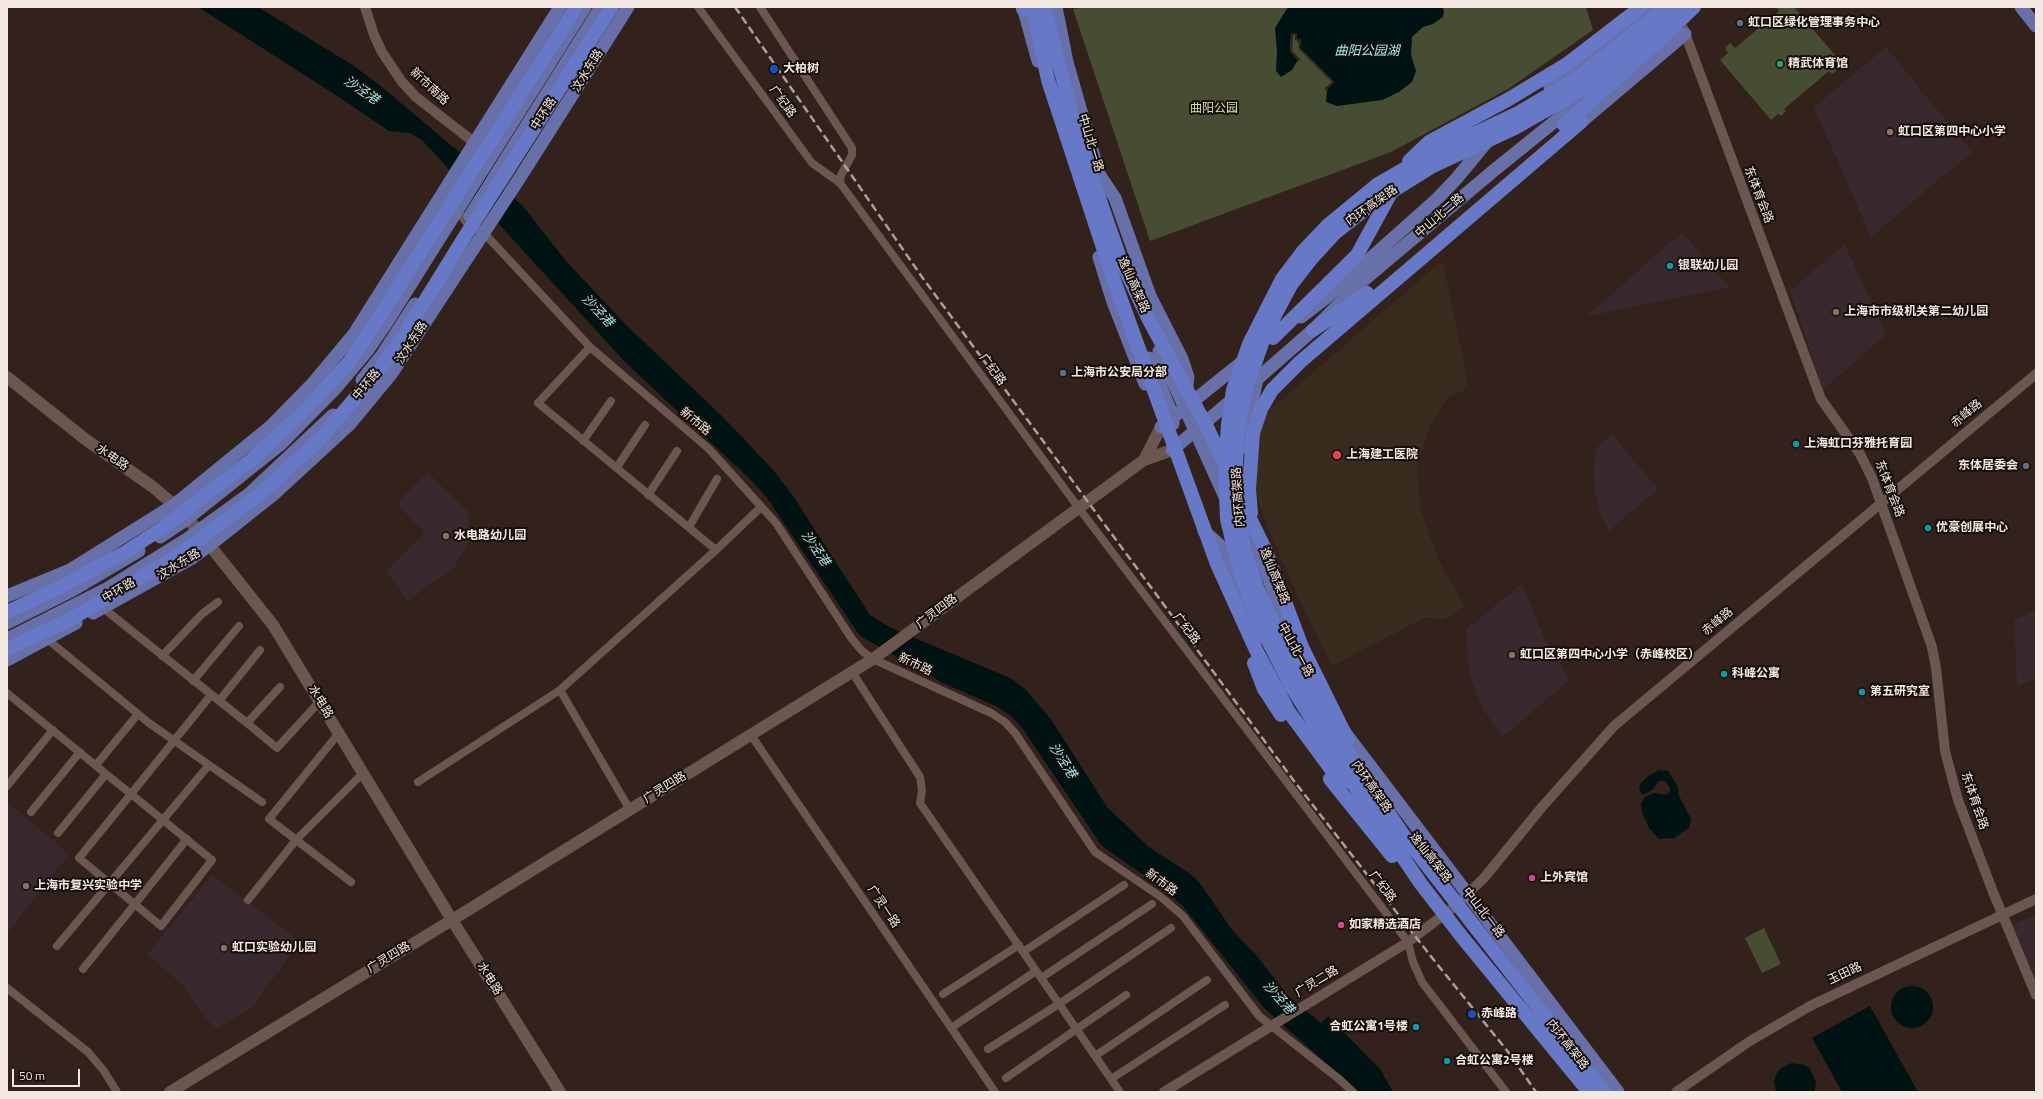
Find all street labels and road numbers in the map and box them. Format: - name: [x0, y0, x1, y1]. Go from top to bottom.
- street label: 汶水东路: [569, 47, 607, 95]
- street label: 新市南路: [407, 65, 451, 109]
- street label: 广纪路: [766, 83, 798, 121]
- street label: 中环路: [528, 95, 560, 133]
- street label: 中山北一路: [1074, 112, 1106, 174]
- street label: 东体育会路: [1741, 164, 1775, 226]
- street label: 内环高架路: [1343, 183, 1401, 229]
- street label: 中山北二路: [1413, 191, 1467, 241]
- street label: 逸仙高架路: [1114, 255, 1152, 315]
- street label: 汶水东路: [393, 319, 431, 367]
- street label: 广纪路: [976, 351, 1008, 389]
- street label: 中环路: [350, 367, 384, 403]
- street label: 赤峰路: [1949, 397, 1985, 431]
- street label: 新市路: [677, 405, 713, 439]
- street label: 水电路: [93, 442, 131, 474]
- street label: 东体育会路: [1872, 458, 1906, 520]
- street label: 内环高架路: [1230, 467, 1248, 527]
- street label: 逸仙高架路: [1256, 545, 1292, 607]
- street label: 汶水东路: [155, 546, 203, 584]
- street label: 中环路: [100, 576, 138, 606]
- street label: 广灵四路: [913, 592, 961, 632]
- street label: 赤峰路: [1700, 605, 1736, 639]
- street label: 广纪路: [1169, 610, 1203, 648]
- street label: 中山北一路: [1274, 620, 1316, 680]
- street label: 新市路: [896, 651, 934, 679]
- street label: 水电路: [305, 683, 335, 721]
- street label: 内环高架路: [1348, 758, 1394, 816]
- street label: 广灵四路: [641, 769, 689, 807]
- street label: 东体育会路: [1957, 770, 1991, 832]
- street label: 逸仙高架路: [1406, 830, 1454, 886]
- street label: 新市路: [1142, 867, 1180, 899]
- street label: 广纪路: [1365, 868, 1399, 906]
- street label: 广灵一路: [864, 883, 902, 931]
- street label: 中山北一路: [1459, 885, 1507, 941]
- street label: 广灵四路: [365, 939, 413, 977]
- street label: 水电路: [473, 960, 505, 998]
- street label: 玉田路: [1826, 960, 1864, 988]
- street label: 广灵二路: [1293, 963, 1341, 1001]
- street label: 内环高架路: [1543, 1017, 1591, 1073]

